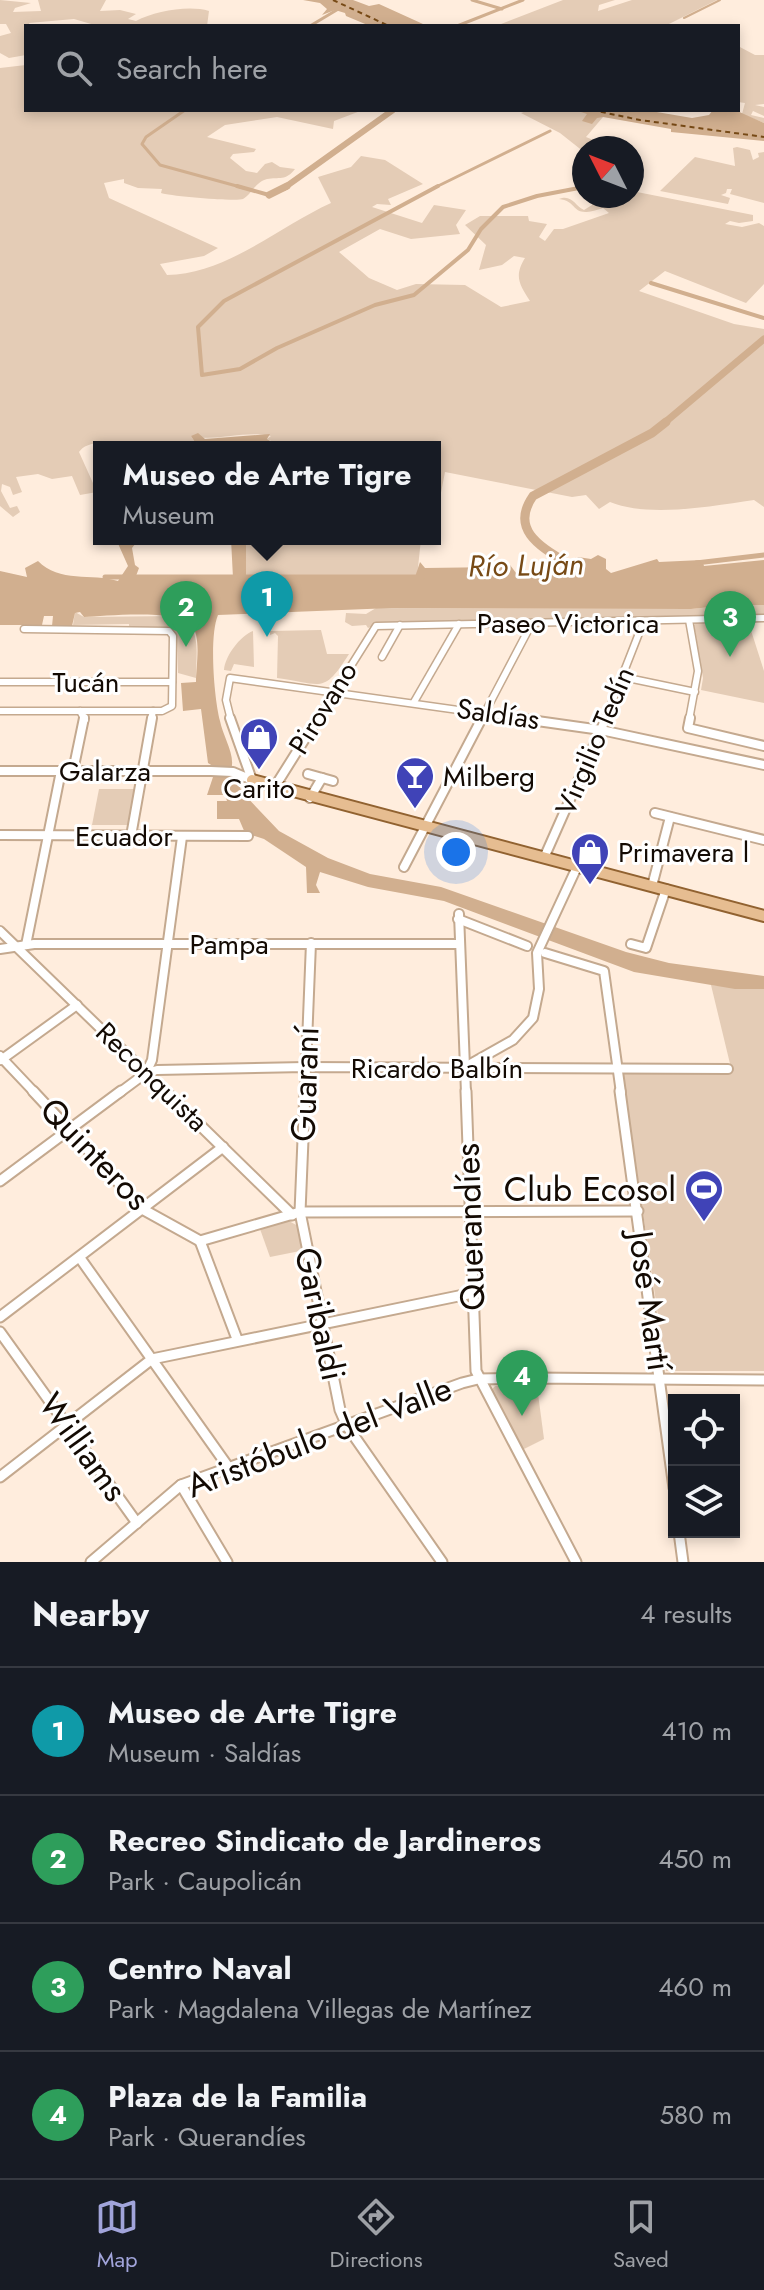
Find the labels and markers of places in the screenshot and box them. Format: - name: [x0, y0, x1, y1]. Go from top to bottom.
- pin: 1: [241, 571, 293, 637]
- pin: 2: [160, 581, 212, 647]
- pin: 3: [704, 591, 756, 657]
- shop icon: Carito: [238, 716, 280, 771]
- bar icon: Milberg: [394, 755, 436, 810]
- place label: Milberg: [443, 756, 535, 797]
- place label: Carito: [223, 768, 295, 809]
- shop icon: Primavera l: [569, 831, 611, 886]
- place label: Primavera l: [618, 832, 749, 873]
- place label: Club Ecosol: [504, 1165, 676, 1214]
- sports icon: Club Ecosol: [683, 1168, 725, 1223]
- pin: 4: [496, 1350, 548, 1416]

